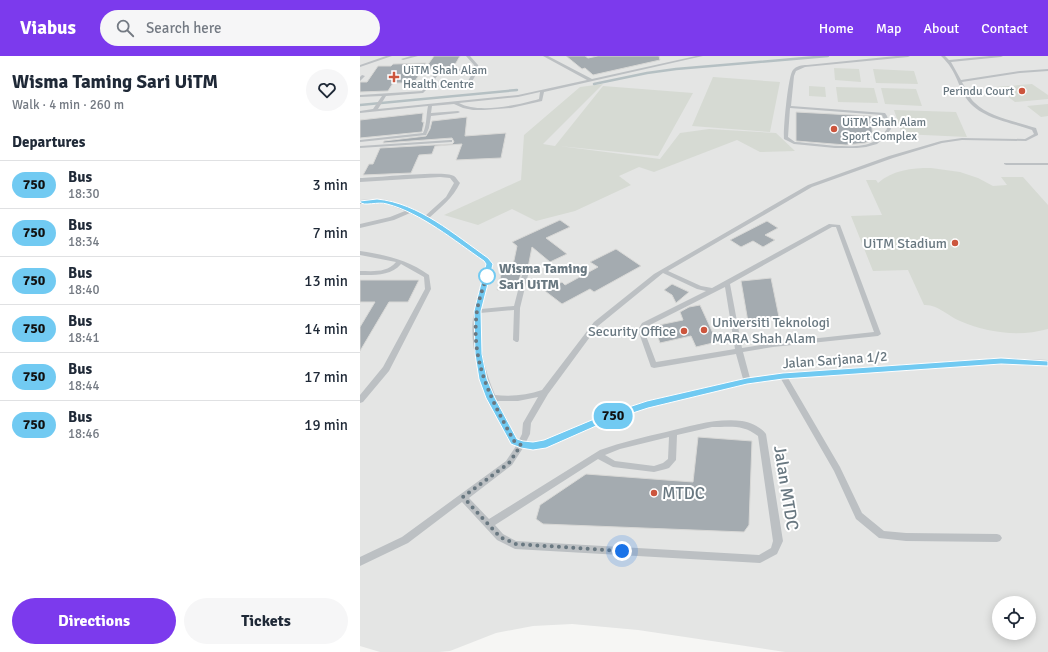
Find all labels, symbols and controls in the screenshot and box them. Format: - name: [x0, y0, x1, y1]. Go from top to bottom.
- search box: [100, 10, 380, 46]
- text: Viabus: [20, 16, 76, 40]
- icon: search: [114, 17, 136, 39]
- text: Search here: [146, 19, 222, 37]
- text: Home: [819, 20, 854, 37]
- text: Map: [876, 20, 901, 37]
- text: About: [923, 20, 959, 37]
- text: Contact: [981, 20, 1028, 37]
- place label: UiTM Shah Alam Health Centre: [403, 63, 487, 92]
- button: heart: [306, 69, 348, 111]
- text: Wisma Taming Sari UiTM: [12, 70, 218, 94]
- marker: UiTM Shah Alam Health Centre: [388, 71, 400, 83]
- place label: Perindu Court: [943, 84, 1014, 99]
- marker: Perindu Court: [1017, 86, 1027, 96]
- text: Walk · 4 min · 260 m: [12, 97, 124, 113]
- place label: UiTM Shah Alam Sport Complex: [842, 115, 926, 144]
- marker: UiTM Shah Alam Sport Complex: [829, 124, 839, 134]
- text: Departures: [12, 133, 85, 151]
- text: Bus: [68, 168, 92, 186]
- text: 750: [23, 176, 45, 193]
- text: 3 min: [312, 176, 348, 194]
- text: 18:30: [68, 186, 100, 202]
- text: Bus: [68, 216, 92, 234]
- text: 750: [23, 224, 45, 241]
- text: 7 min: [312, 224, 348, 242]
- text: 18:34: [68, 234, 100, 250]
- place label: UiTM Stadium: [863, 235, 947, 252]
- marker: UiTM Stadium: [950, 238, 960, 248]
- place label: Wisma Taming Sari UiTM: [499, 260, 588, 293]
- text: Bus: [68, 264, 92, 282]
- marker: Wisma Taming Sari UiTM: [478, 267, 496, 285]
- text: 750: [23, 272, 45, 289]
- text: 13 min: [304, 272, 348, 290]
- text: 18:40: [68, 282, 100, 298]
- text: Bus: [68, 312, 92, 330]
- place label: Universiti Teknologi MARA Shah Alam: [712, 314, 830, 347]
- text: 750: [23, 320, 45, 337]
- text: 14 min: [304, 320, 348, 338]
- place label: Security Office: [588, 323, 676, 340]
- marker: Universiti Teknologi MARA Shah Alam: [699, 325, 709, 335]
- marker: Security Office: [679, 326, 689, 336]
- text: 18:41: [68, 330, 100, 346]
- street label: Jalan Sarjana 1/2: [782, 348, 888, 372]
- text: Bus: [68, 360, 92, 378]
- text: 750: [23, 368, 45, 385]
- text: 17 min: [304, 368, 348, 386]
- text: 18:44: [68, 378, 100, 394]
- line badge: 750: [590, 403, 636, 429]
- text: 750: [602, 407, 624, 424]
- text: Bus: [68, 408, 92, 426]
- text: 750: [23, 416, 45, 433]
- text: 19 min: [304, 416, 348, 434]
- text: 18:46: [68, 426, 100, 442]
- street label: Jalan MTDC: [769, 444, 803, 532]
- place label: MTDC: [662, 483, 705, 504]
- marker: MTDC: [649, 488, 659, 498]
- your location: [612, 541, 632, 561]
- map controls: [992, 596, 1036, 640]
- button: locate: [992, 596, 1036, 640]
- button: Directions: [12, 598, 176, 644]
- button: Tickets: [184, 598, 348, 644]

